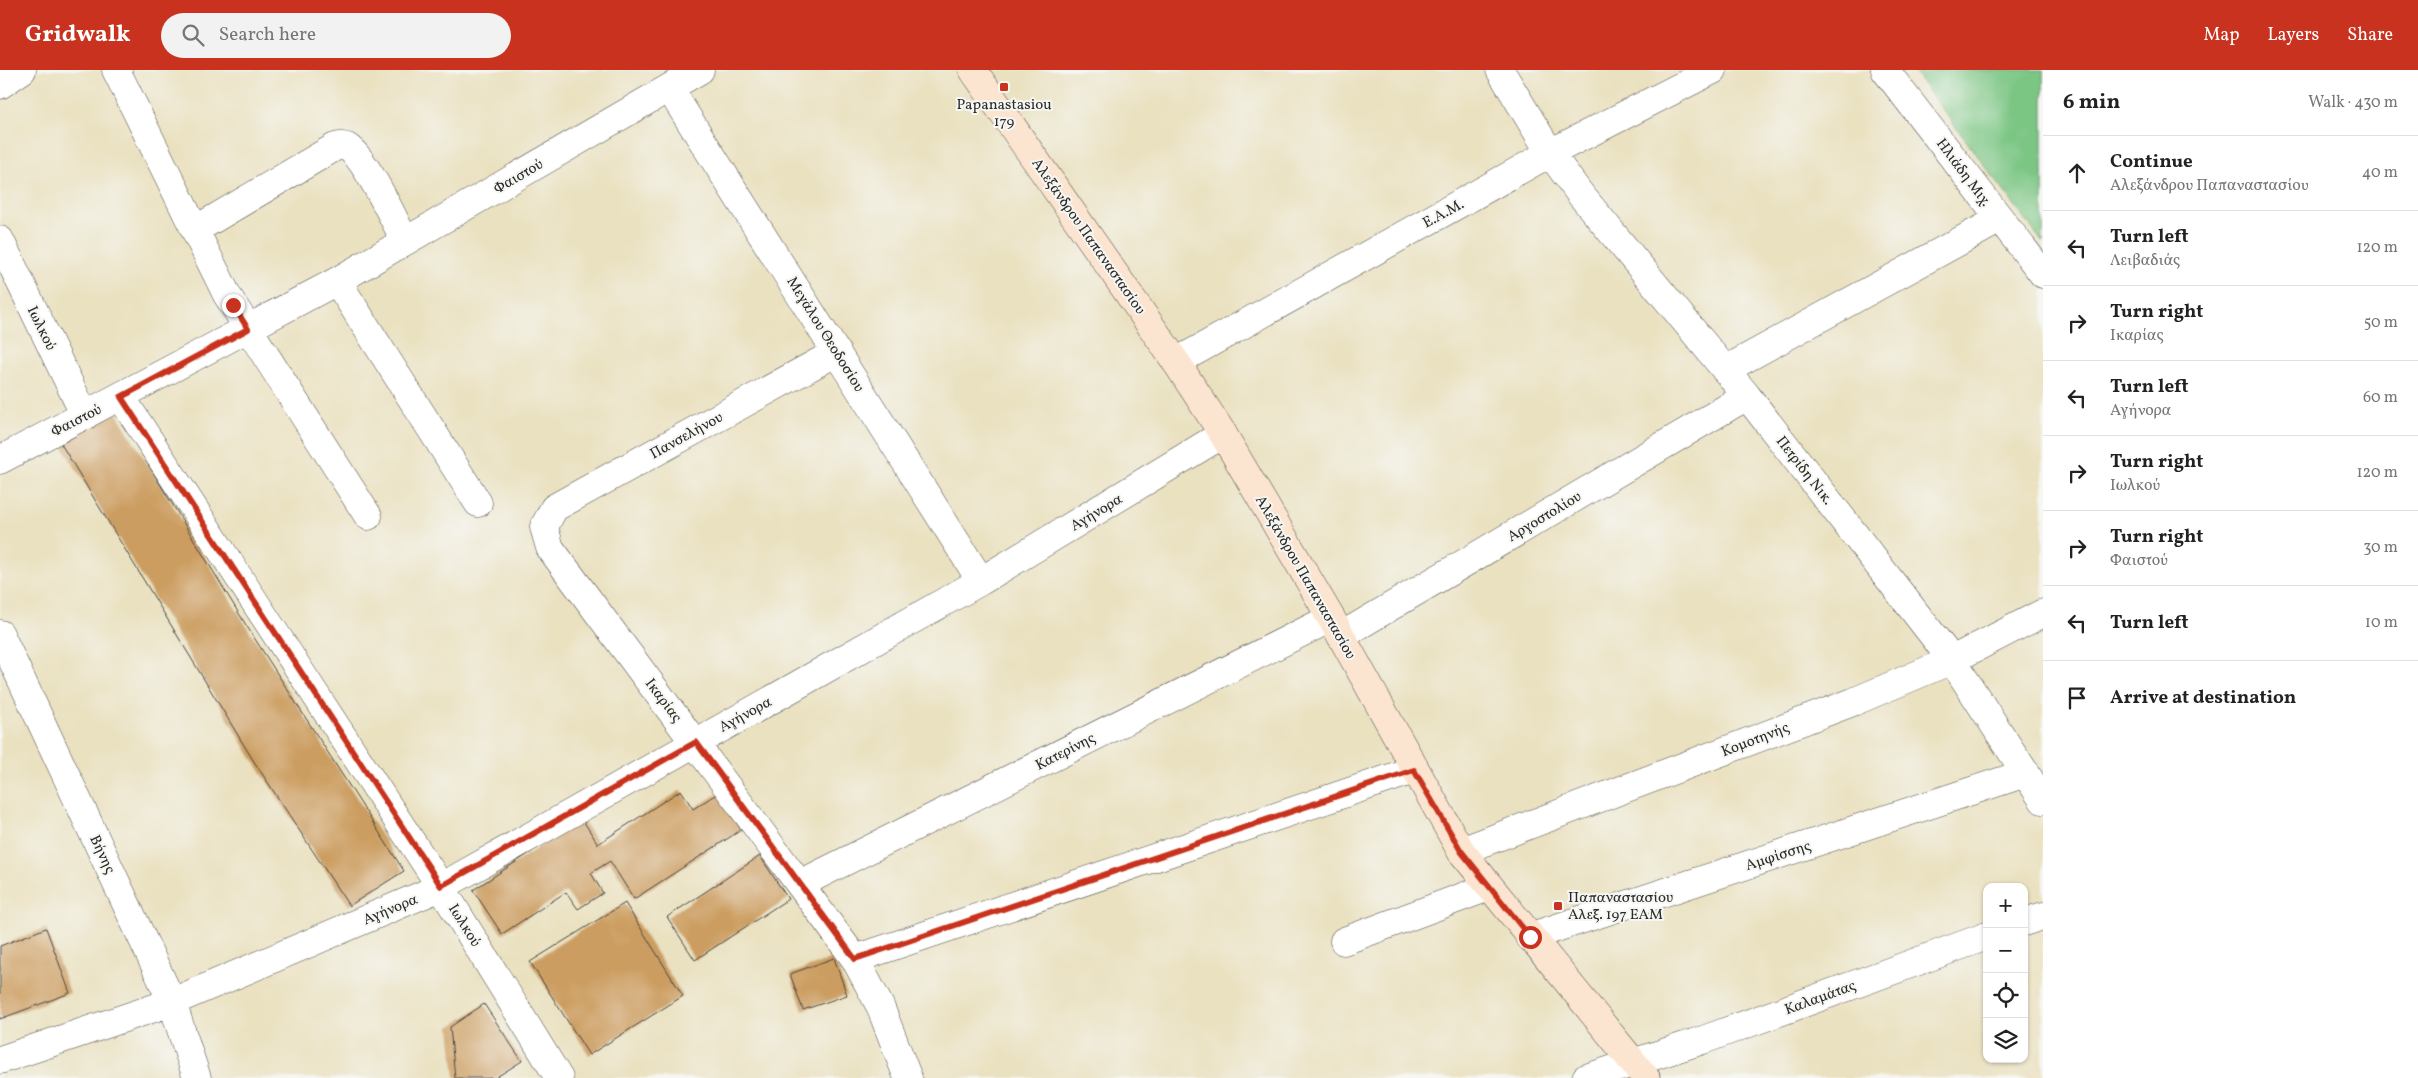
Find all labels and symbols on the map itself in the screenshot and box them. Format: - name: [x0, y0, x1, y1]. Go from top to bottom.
- marker: Papanastasiou 179: [998, 81, 1010, 93]
- place label: Papanastasiou 179: [956, 95, 1052, 133]
- street label: Ηλιάδη Μιχ.: [1930, 135, 1995, 211]
- street label: Φαιστού: [490, 155, 548, 200]
- street label: Αλεξάνδρου Παπαναστασίου: [1026, 155, 1150, 319]
- street label: Ε.Α.Μ.: [1419, 194, 1468, 234]
- street label: Μεγάλου Θεοδοσίου: [781, 273, 869, 396]
- route end: [222, 294, 245, 317]
- street label: Ιωλκού: [21, 303, 60, 354]
- street label: Φαιστού: [48, 400, 106, 443]
- street label: Πανσελήνου: [646, 408, 727, 465]
- street label: Πετρίδη Νικ.: [1770, 432, 1837, 510]
- street label: Αργοστολίου: [1504, 487, 1586, 548]
- street label: Αγήνορα: [1067, 489, 1127, 537]
- street label: Αλεξάνδρου Παπαναστασίου: [1249, 492, 1360, 664]
- street label: Ικαρίας: [639, 674, 686, 728]
- street label: Αγήνορα: [715, 692, 776, 738]
- street label: Κομοτηνής: [1719, 718, 1793, 763]
- street label: Κατερίνης: [1032, 728, 1099, 776]
- street label: Βήνης: [84, 832, 120, 878]
- street label: Αμφίσσης: [1743, 836, 1814, 877]
- place label: Παπαναστασίου Αλεξ. 197 ΕΑΜ: [1568, 888, 1673, 926]
- street label: Αγήνορα: [360, 889, 421, 931]
- street label: Ιωλκού: [442, 900, 485, 951]
- marker: Παπαναστασίου Αλεξ. 197 ΕΑΜ: [1552, 900, 1564, 912]
- route start: [1519, 926, 1542, 949]
- street label: Καλαμάτας: [1782, 976, 1859, 1021]

